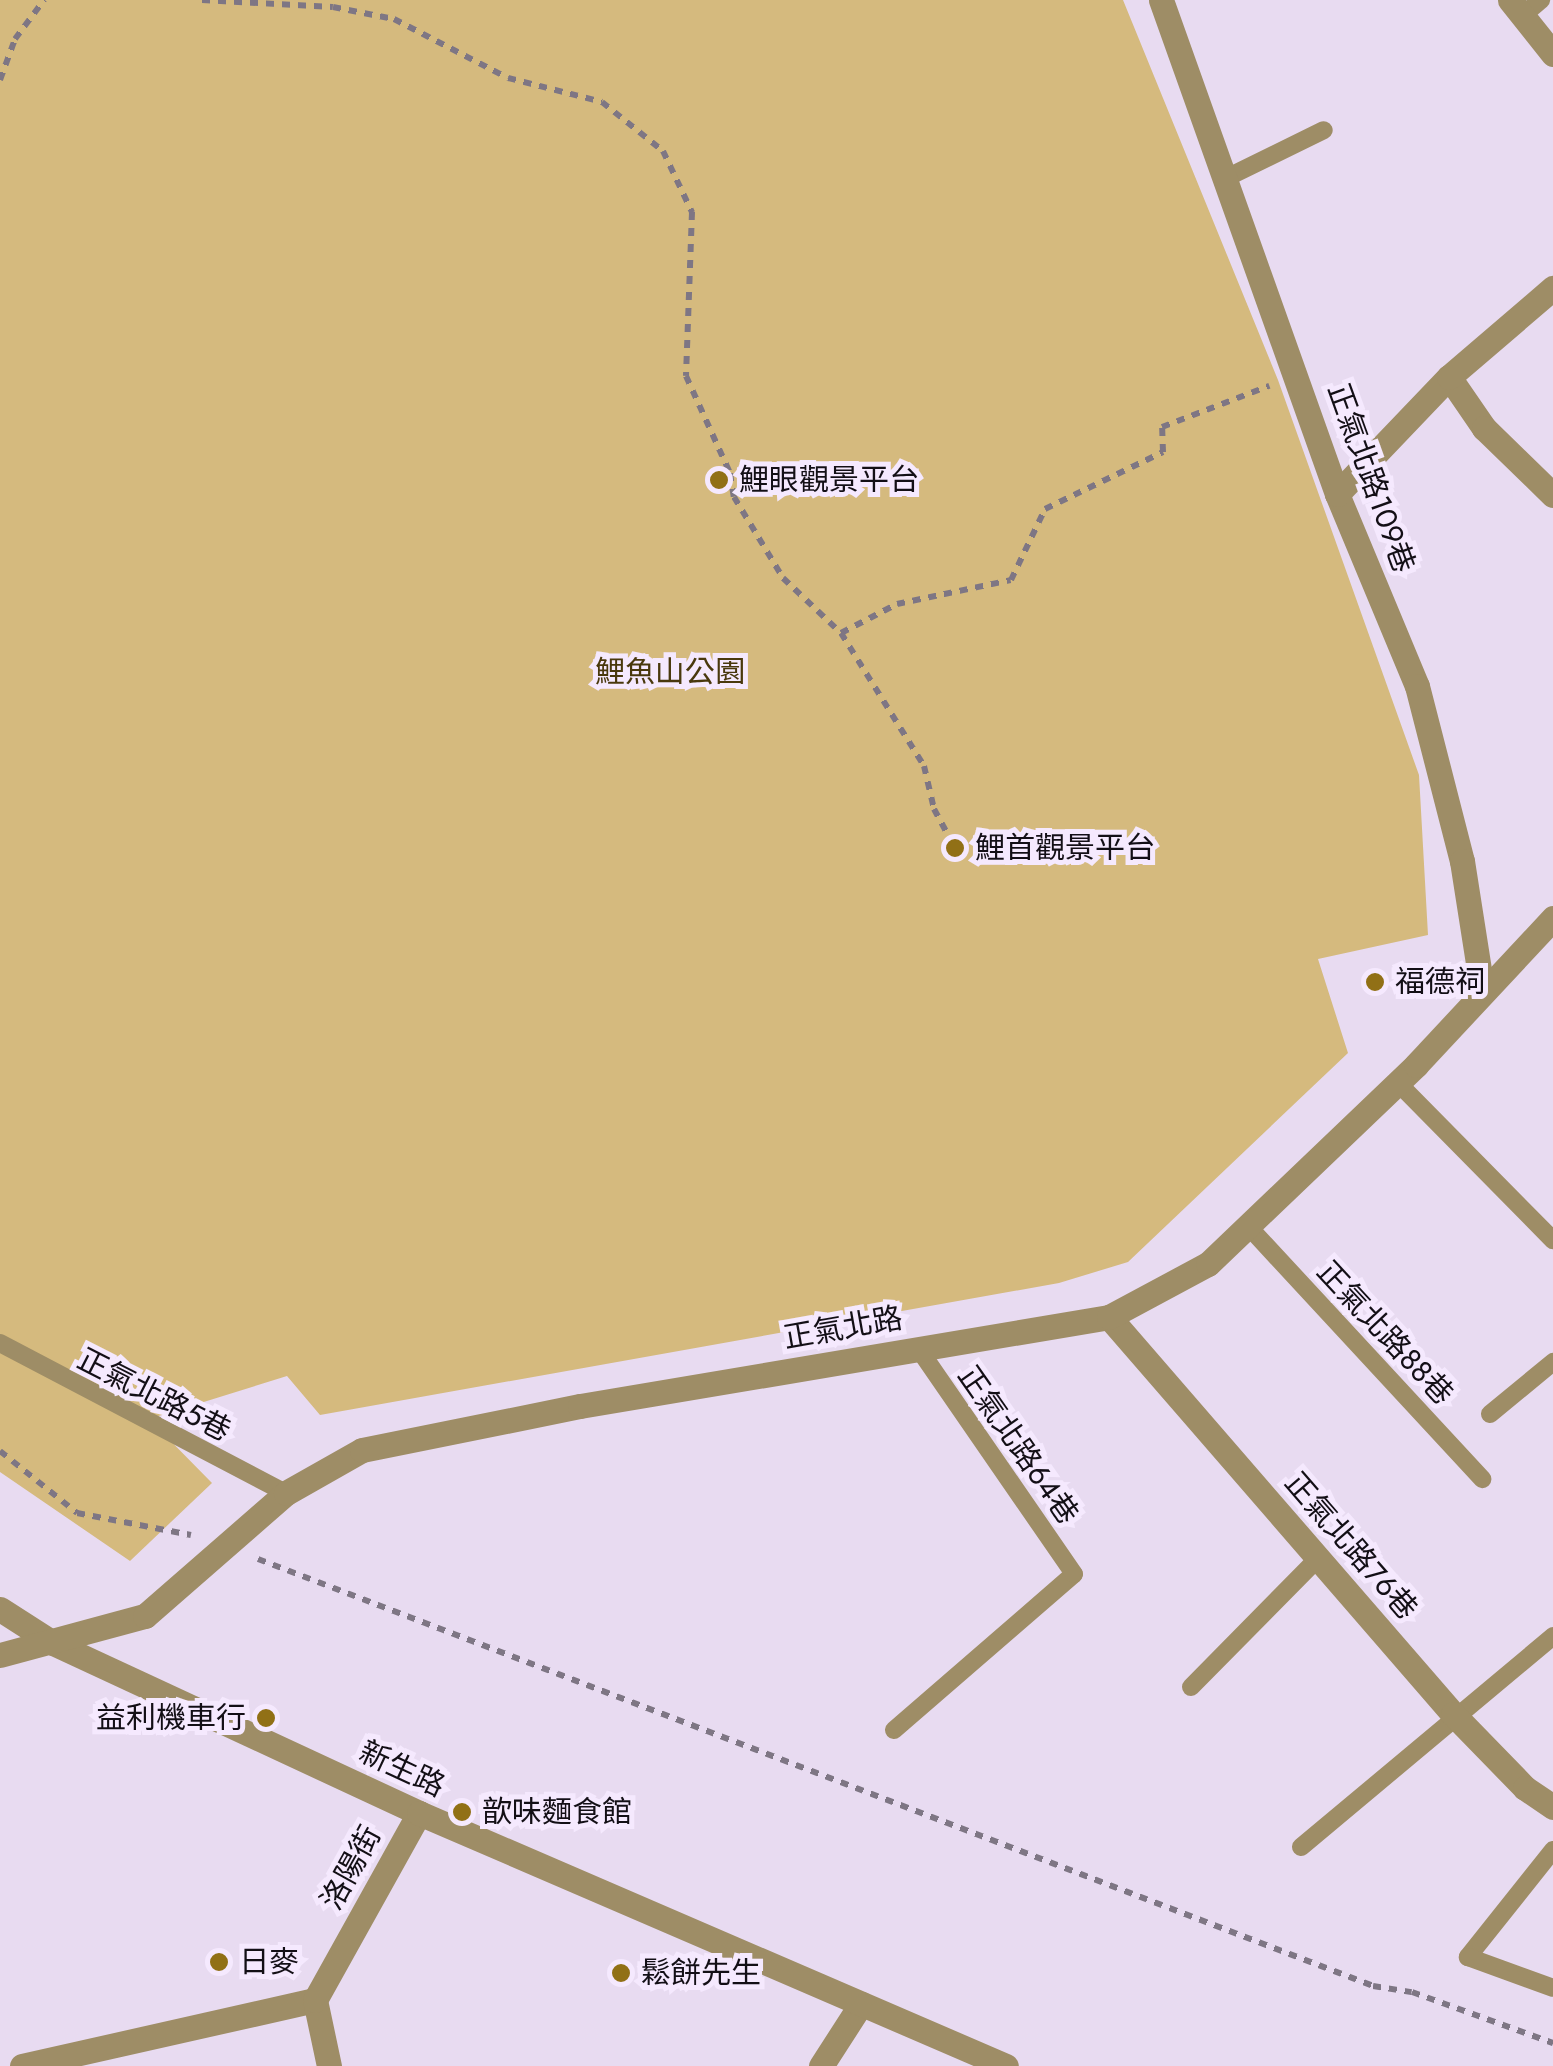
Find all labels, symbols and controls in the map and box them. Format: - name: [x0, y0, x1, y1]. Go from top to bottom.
- street label: 正氣北路109巷: [1320, 378, 1422, 578]
- place label: 鯉眼觀景平台: [739, 462, 919, 498]
- marker: 鯉眼觀景平台: [708, 469, 730, 491]
- park label: 鯉魚山公園: [595, 654, 745, 690]
- place label: 鯉首觀景平台: [975, 830, 1155, 866]
- marker: 鯉首觀景平台: [944, 837, 966, 859]
- place label: 福德祠: [1395, 964, 1485, 1000]
- marker: 福德祠: [1364, 971, 1386, 993]
- street label: 正氣北路88巷: [1310, 1254, 1460, 1412]
- street label: 正氣北路: [781, 1300, 905, 1356]
- street label: 正氣北路5巷: [71, 1341, 237, 1449]
- street label: 正氣北路64巷: [950, 1359, 1086, 1531]
- street label: 正氣北路76巷: [1277, 1465, 1425, 1627]
- place label: 益利機車行: [96, 1700, 246, 1736]
- marker: 益利機車行: [255, 1707, 277, 1729]
- street label: 新生路: [354, 1734, 450, 1804]
- place label: 歆味麵食館: [482, 1794, 632, 1830]
- marker: 歆味麵食館: [451, 1801, 473, 1823]
- street label: 洛陽街: [313, 1820, 389, 1916]
- place label: 日麥: [239, 1944, 299, 1980]
- marker: 日麥: [208, 1951, 230, 1973]
- place label: 鬆餅先生: [641, 1955, 761, 1991]
- marker: 鬆餅先生: [610, 1962, 632, 1984]

